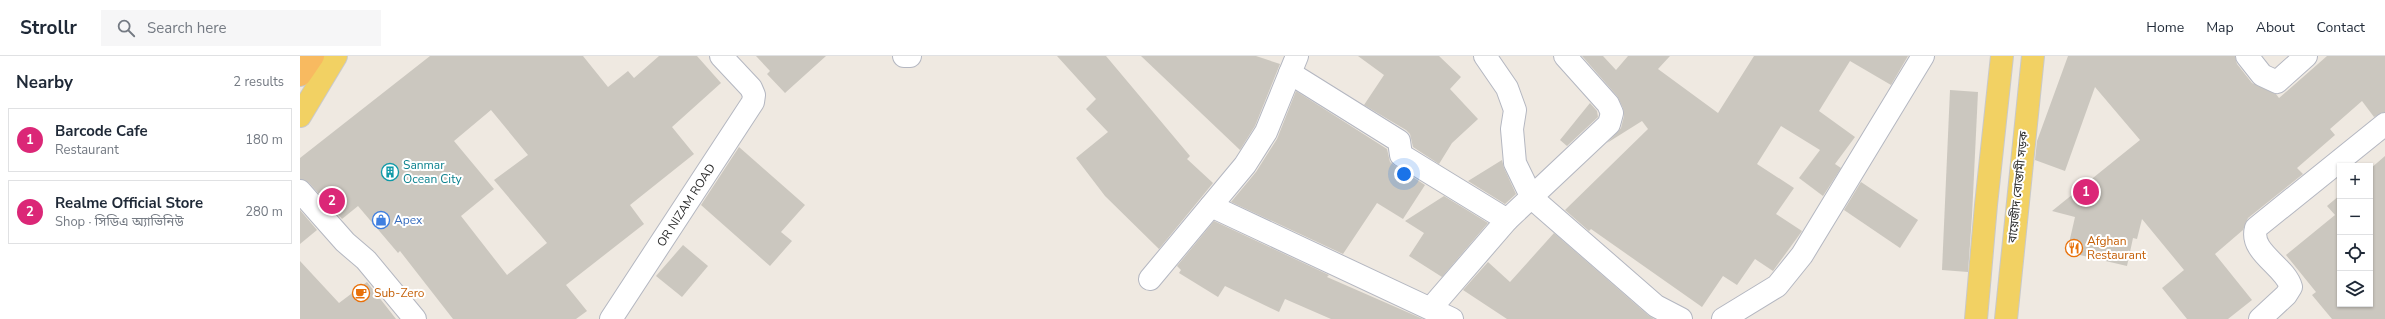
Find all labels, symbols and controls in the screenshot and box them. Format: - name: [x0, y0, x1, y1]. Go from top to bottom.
- search box: [101, 10, 381, 46]
- text: Strollr: [20, 15, 77, 41]
- icon: search: [115, 17, 137, 39]
- text: Search here: [147, 18, 227, 38]
- text: Home: [2146, 18, 2184, 37]
- text: Map: [2206, 18, 2234, 37]
- text: About: [2256, 18, 2295, 37]
- text: Contact: [2317, 18, 2365, 37]
- text: Nearby: [16, 71, 73, 94]
- text: 2 results: [233, 73, 284, 91]
- text: Barcode Cafe: [55, 121, 148, 141]
- street label: বায়েজীদ বোস্তামী সড়ক: [2004, 130, 2032, 245]
- text: 1: [26, 131, 34, 149]
- text: 180 m: [245, 131, 283, 149]
- text: Restaurant: [55, 141, 119, 159]
- place label: Sanmar Ocean City: [403, 157, 462, 187]
- street label: OR NIZAM ROAD: [653, 160, 719, 250]
- building icon: Sanmar Ocean City: [380, 162, 400, 182]
- map controls: [2337, 163, 2373, 307]
- button: +: [2337, 163, 2373, 199]
- your location: [1394, 164, 1414, 184]
- pin: 1: [2073, 177, 2099, 207]
- pin: 2: [319, 186, 345, 216]
- text: Realme Official Store: [55, 193, 203, 213]
- button: −: [2337, 199, 2373, 235]
- text: 2: [26, 203, 34, 221]
- text: 280 m: [245, 203, 283, 221]
- shop icon: Apex: [371, 210, 391, 230]
- place label: Apex: [394, 212, 423, 228]
- text: Shop · সিডিএ অ্যাভিনিউ: [55, 213, 184, 231]
- place label: Afghan Restaurant: [2087, 233, 2147, 263]
- button: locate: [2337, 235, 2373, 271]
- restaurant icon: Afghan Restaurant: [2064, 238, 2084, 258]
- button: layers: [2337, 271, 2373, 307]
- cafe icon: Sub-Zero: [351, 283, 371, 303]
- place label: Sub-Zero: [374, 285, 425, 301]

